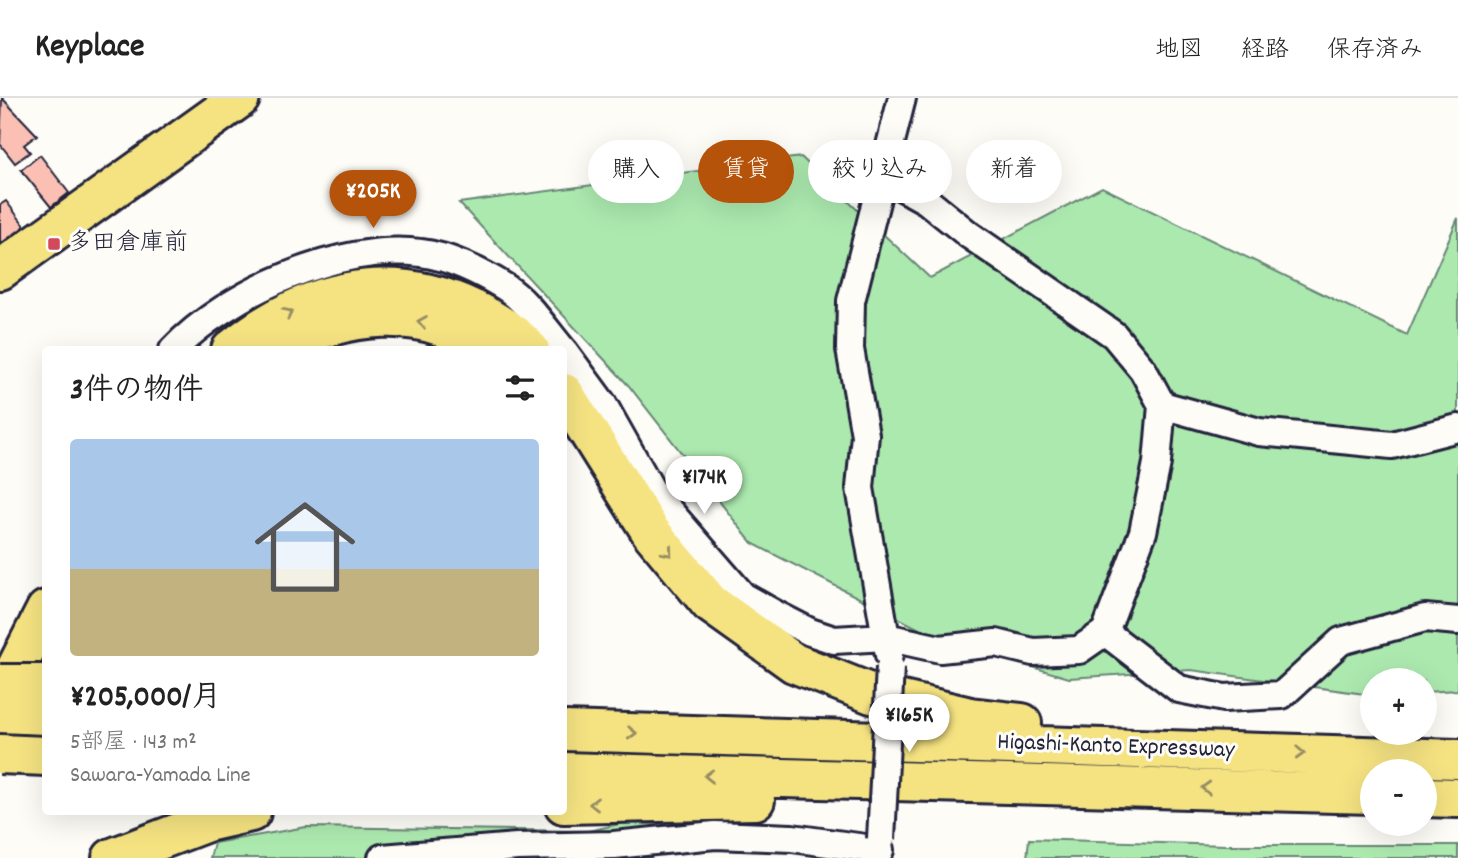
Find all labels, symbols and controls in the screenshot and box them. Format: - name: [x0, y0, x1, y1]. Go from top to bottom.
- text: Keyplace: [35, 25, 144, 72]
- text: 地図: [1155, 34, 1203, 68]
- text: 経路: [1241, 34, 1289, 68]
- text: 保存済み: [1327, 34, 1423, 68]
- chip: 購入: [588, 140, 684, 203]
- chip: 賃貸: [698, 140, 794, 203]
- chip: 絞り込み: [808, 140, 952, 203]
- chip: 新着: [966, 140, 1062, 203]
- pin: ¥205K: [324, 170, 422, 230]
- text: ¥205K: [346, 176, 401, 209]
- place label: 多田倉庫前: [68, 227, 188, 261]
- marker: 多田倉庫前: [46, 236, 62, 252]
- one-way arrow: [281, 307, 293, 321]
- one-way arrow: [417, 315, 428, 330]
- icon: filters: [501, 369, 539, 407]
- text: 3件の物件: [70, 371, 203, 414]
- pin: ¥174K: [655, 456, 753, 516]
- text: ¥174K: [681, 462, 727, 495]
- icon: home: [242, 484, 368, 610]
- one-way arrow: [660, 544, 672, 557]
- map controls: [1360, 668, 1437, 836]
- button: +: [1360, 668, 1437, 745]
- text: ¥205,000/月: [70, 678, 221, 721]
- pin: ¥165K: [860, 694, 958, 754]
- text: ¥165K: [885, 700, 933, 733]
- one-way arrow: [626, 726, 637, 741]
- street label: Higashi-Kanto Expressway: [997, 726, 1237, 768]
- text: 5部屋 · 143 m²: [70, 727, 197, 760]
- one-way arrow: [1295, 745, 1306, 760]
- button: −: [1360, 759, 1437, 836]
- text: Sawara-Yamada Line: [70, 760, 251, 793]
- one-way arrow: [703, 768, 714, 783]
- one-way arrow: [1200, 781, 1211, 796]
- one-way arrow: [588, 796, 599, 812]

